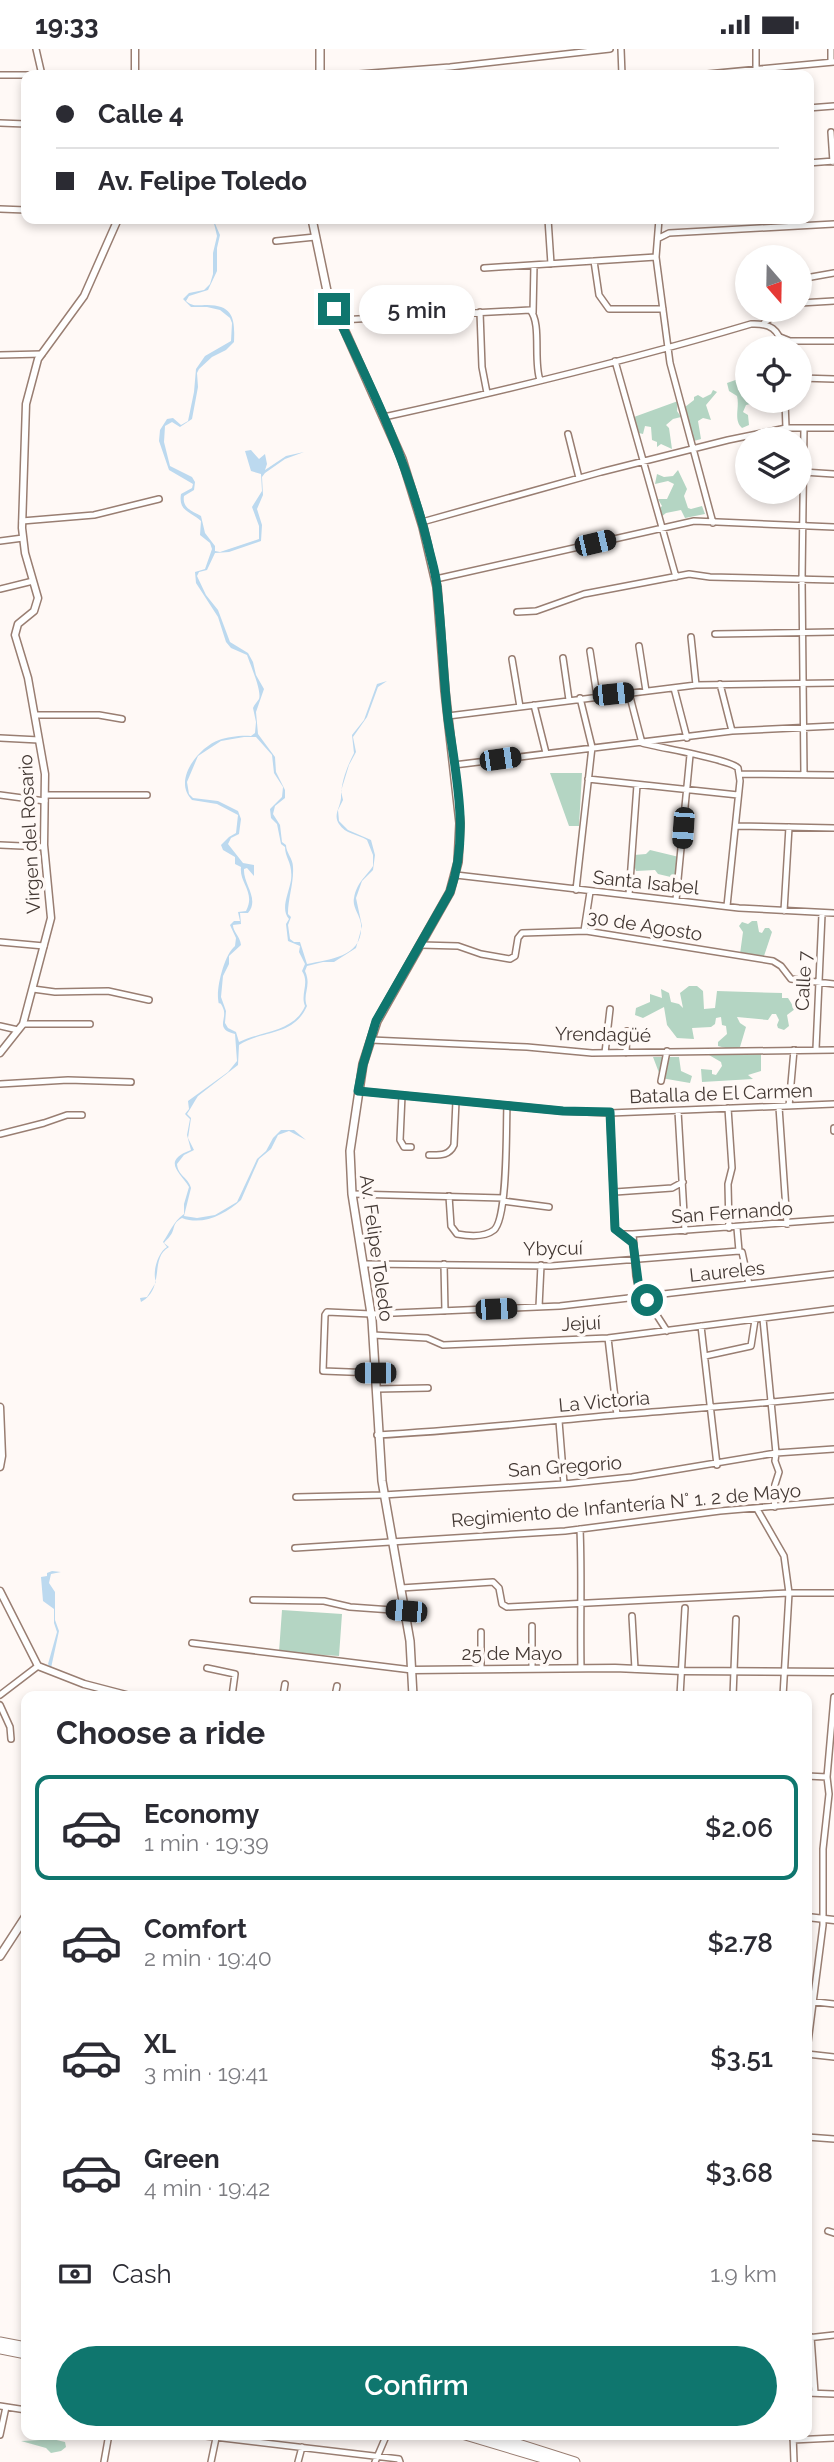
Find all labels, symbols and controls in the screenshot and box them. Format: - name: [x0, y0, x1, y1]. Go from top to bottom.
- text: 19:33: [35, 10, 99, 40]
- text: Calle 4: [98, 99, 184, 129]
- text: Av. Felipe Toledo: [98, 166, 307, 196]
- north arrow: [735, 245, 812, 322]
- map controls: [735, 245, 812, 504]
- callout: 5 min: [358, 285, 474, 333]
- route end: [318, 293, 350, 325]
- text: 5 min: [388, 296, 446, 323]
- button: locate: [735, 336, 812, 413]
- button: layers: [735, 427, 812, 504]
- car: [573, 528, 618, 558]
- car: [592, 681, 635, 707]
- car: [478, 746, 523, 772]
- street label: Virgen del Rosario: [14, 754, 44, 914]
- car: [672, 806, 695, 850]
- street label: Santa Isabel: [592, 865, 701, 899]
- street label: 30 de Agosto: [586, 905, 704, 945]
- street label: Calle 7: [790, 951, 816, 1011]
- street label: Yrendagüé: [555, 1022, 651, 1046]
- street label: Batalla de El Carmen: [629, 1079, 813, 1107]
- street label: Av. Felipe Toledo: [356, 1173, 398, 1323]
- street label: San Fernando: [670, 1197, 794, 1227]
- street label: Ybycuí: [523, 1236, 584, 1260]
- street label: Laureles: [688, 1256, 766, 1286]
- route start: [631, 1284, 663, 1316]
- car: [475, 1298, 518, 1320]
- street label: Jejuí: [561, 1311, 602, 1335]
- car: [355, 1363, 397, 1384]
- street label: La Victoria: [557, 1386, 651, 1416]
- street label: San Gregorio: [507, 1451, 623, 1481]
- street label: Regimiento de Infantería N° 1. 2 de Mayo: [450, 1479, 802, 1531]
- car: [385, 1599, 428, 1623]
- street label: 25 de Mayo: [462, 1642, 562, 1664]
- text: Choose a ride: [56, 1714, 265, 1751]
- icon: car: [60, 1796, 123, 1859]
- text: Economy: [144, 1799, 259, 1829]
- text: $2.06: [705, 1813, 773, 1843]
- text: 1 min · 19:39: [144, 1829, 269, 1856]
- icon: car: [60, 1911, 123, 1974]
- text: Comfort: [144, 1914, 247, 1944]
- text: $2.78: [708, 1928, 773, 1958]
- text: 2 min · 19:40: [144, 1944, 272, 1971]
- icon: car: [60, 2026, 123, 2089]
- text: XL: [144, 2029, 176, 2059]
- text: $3.51: [710, 2043, 773, 2073]
- text: 3 min · 19:41: [144, 2059, 268, 2086]
- icon: car: [60, 2141, 123, 2204]
- text: Green: [144, 2144, 220, 2174]
- text: $3.68: [706, 2158, 773, 2188]
- text: 4 min · 19:42: [144, 2174, 270, 2201]
- icon: cash: [56, 2255, 94, 2293]
- text: Cash: [112, 2259, 172, 2289]
- text: 1.9 km: [710, 2260, 777, 2287]
- button: Confirm: [56, 2346, 777, 2426]

